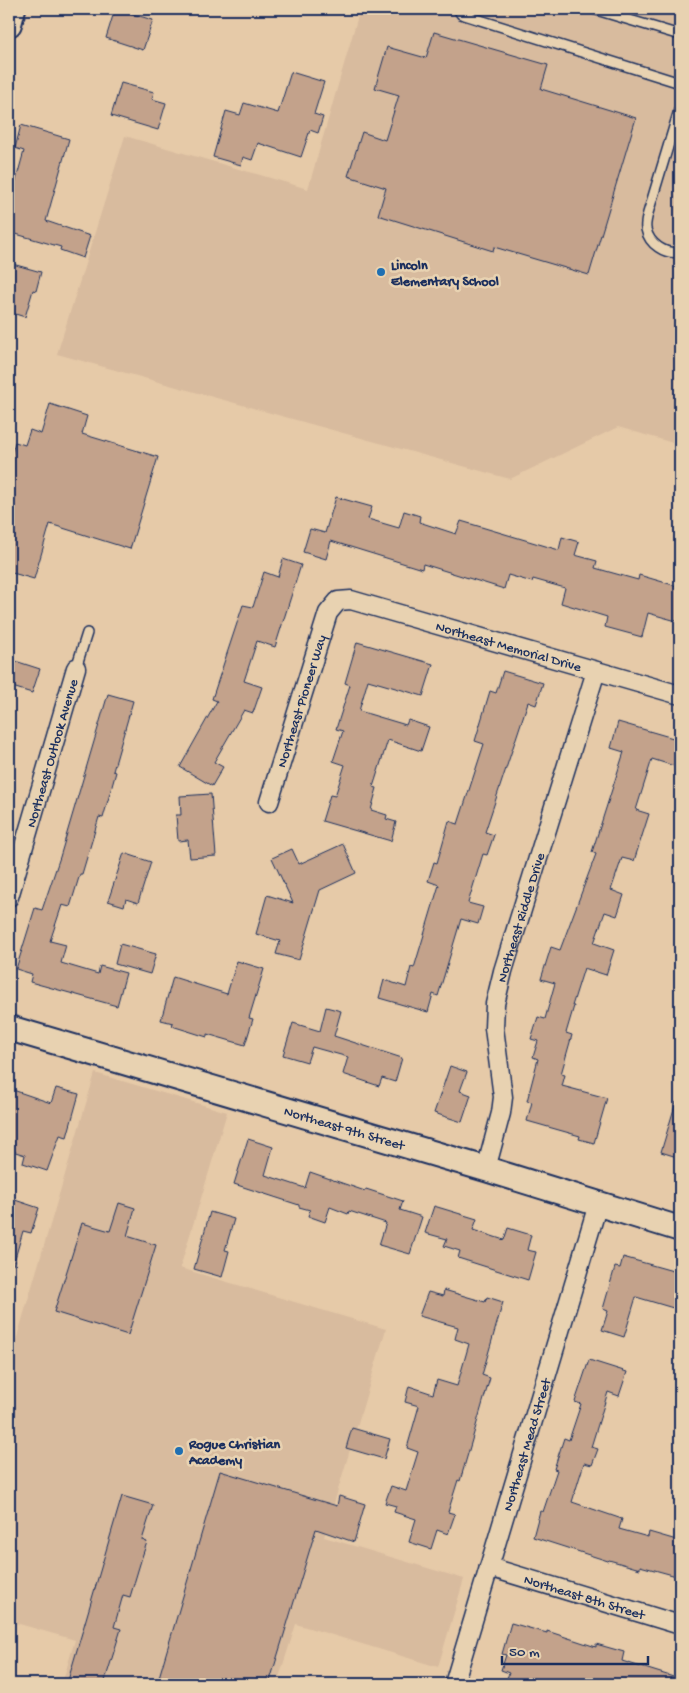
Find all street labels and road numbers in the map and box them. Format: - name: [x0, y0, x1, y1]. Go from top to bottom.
- street label: Northeast Memorial Drive: [433, 619, 584, 677]
- street label: Northeast Pioneer Way: [274, 633, 332, 770]
- street label: Northeast Outlook Avenue: [24, 677, 84, 830]
- street label: Northeast Riddle Drive: [495, 850, 550, 984]
- street label: Northeast 9th Street: [282, 1104, 407, 1156]
- street label: Northeast Mead Street: [500, 1376, 556, 1514]
- street label: Northeast 8th Street: [521, 1572, 648, 1625]

